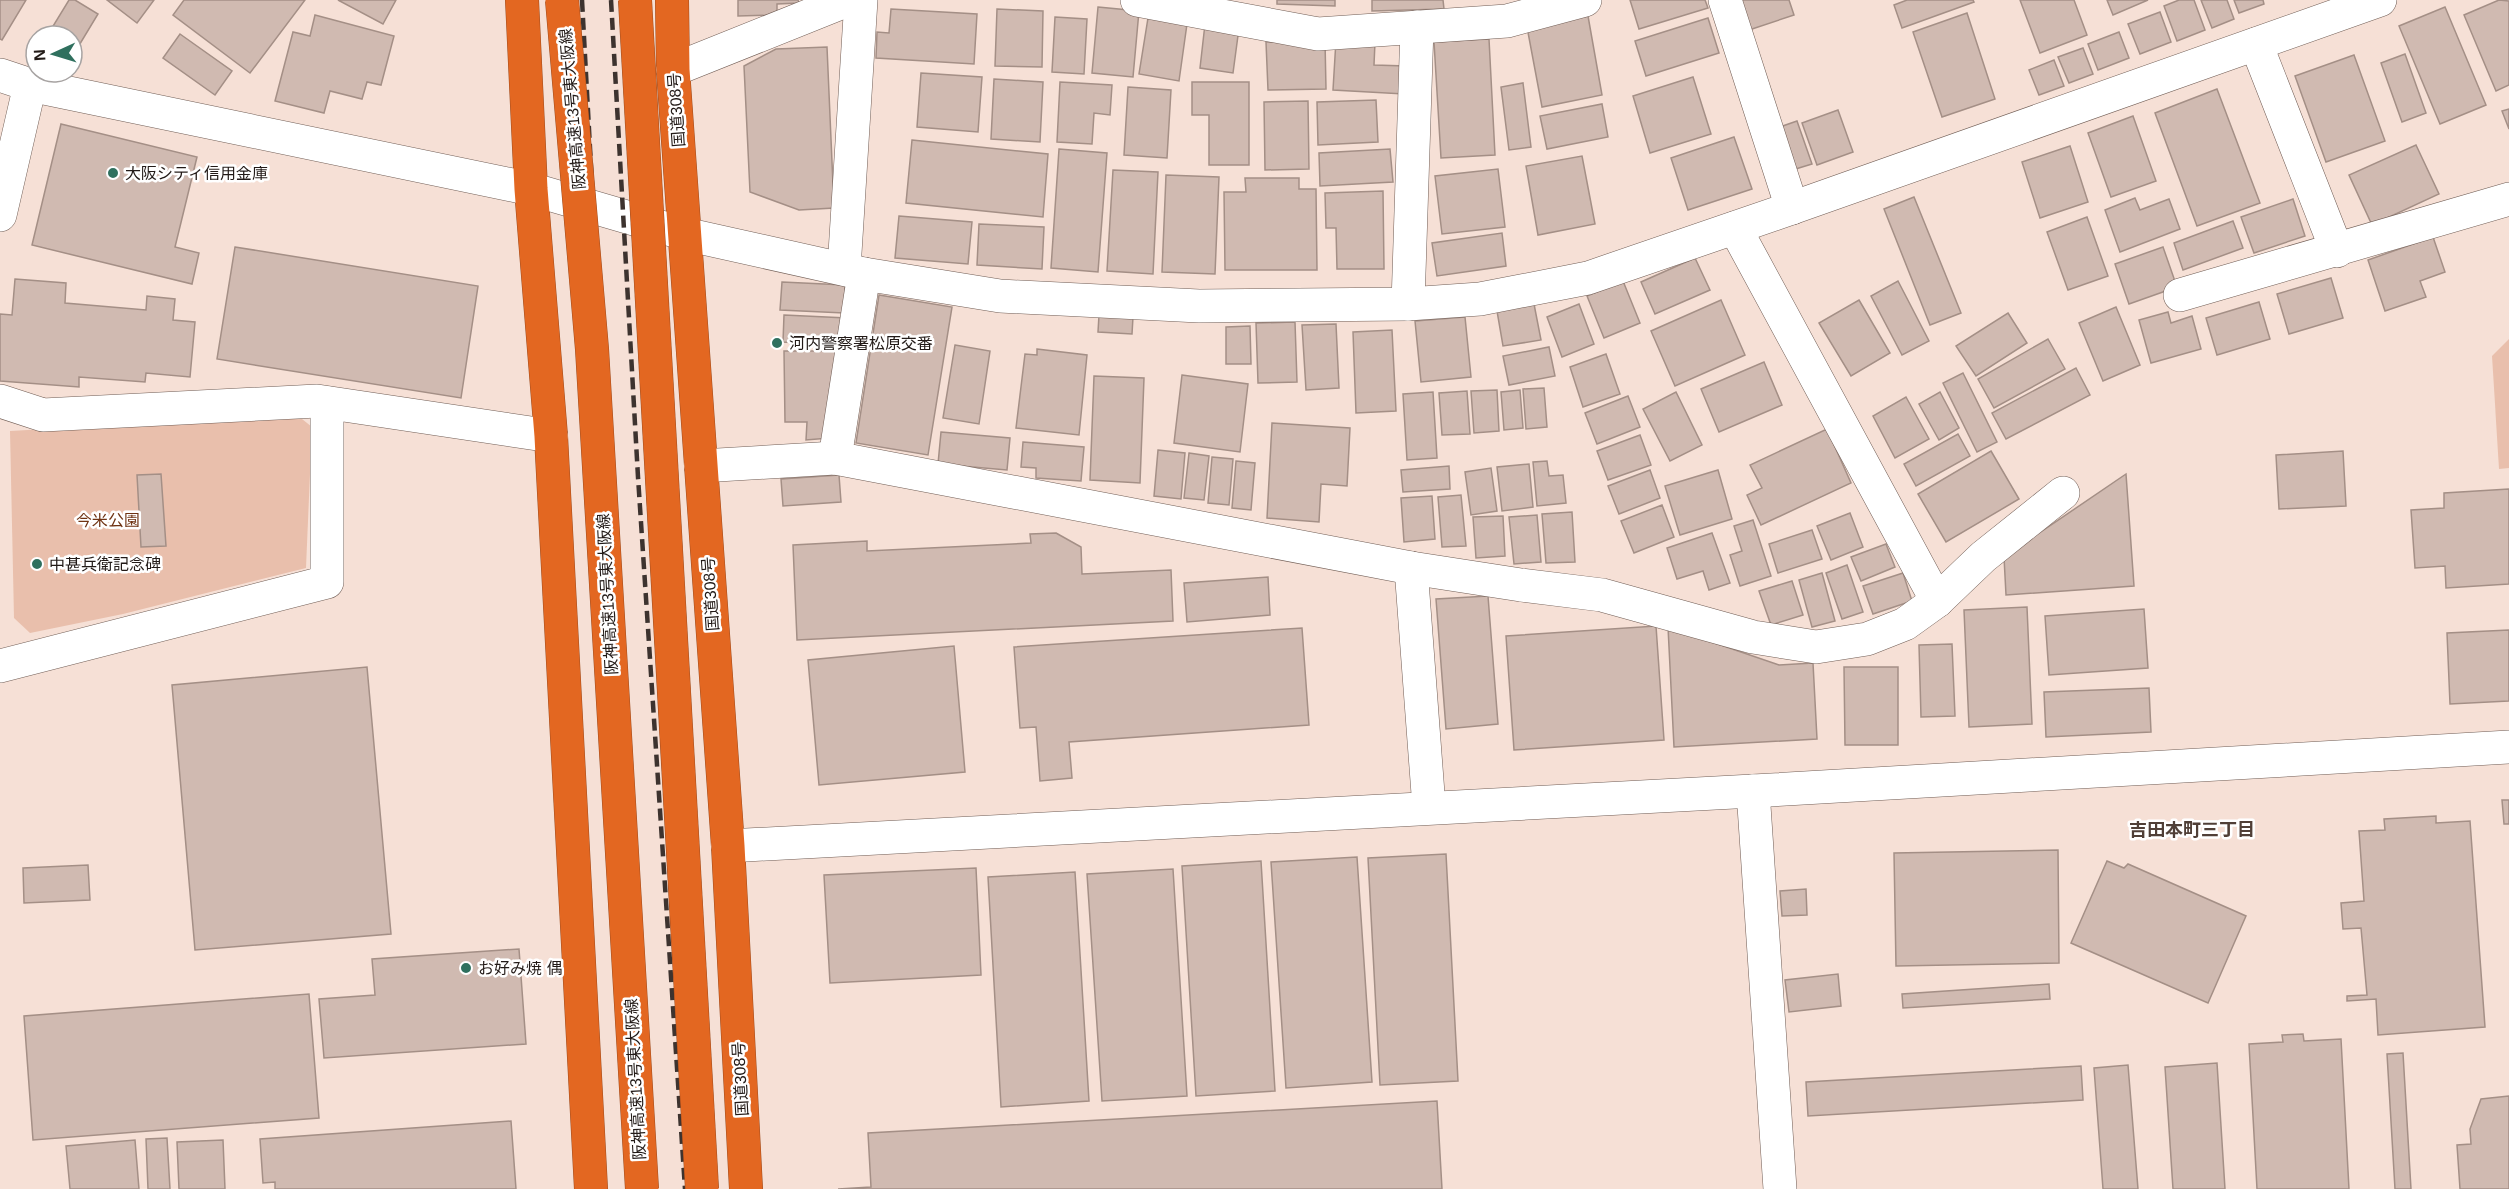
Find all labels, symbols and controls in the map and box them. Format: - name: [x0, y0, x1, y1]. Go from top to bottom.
- north arrow: [24, 24, 84, 84]
- street label: 阪神高速13号東大阪線: [557, 28, 588, 190]
- text: N: [31, 49, 48, 61]
- street label: 国道308号: [665, 72, 688, 148]
- place label: 大阪シティ信用金庫: [125, 165, 268, 182]
- marker: 大阪シティ信用金庫: [106, 166, 120, 180]
- place label: 河内警察署松原交番: [789, 335, 933, 352]
- marker: 河内警察署松原交番: [770, 336, 784, 350]
- park label: 今米公園: [76, 512, 140, 529]
- street label: 阪神高速13号東大阪線: [595, 513, 620, 675]
- place label: 中甚兵衛記念碑: [49, 556, 161, 573]
- street label: 国道308号: [699, 556, 722, 632]
- marker: 中甚兵衛記念碑: [30, 557, 44, 571]
- district label: 吉田本町三丁目: [2129, 820, 2255, 840]
- place label: お好み焼 偶: [478, 960, 562, 977]
- marker: お好み焼 偶: [459, 961, 473, 975]
- street label: 阪神高速13号東大阪線: [623, 998, 648, 1160]
- street label: 国道308号: [730, 1041, 751, 1117]

